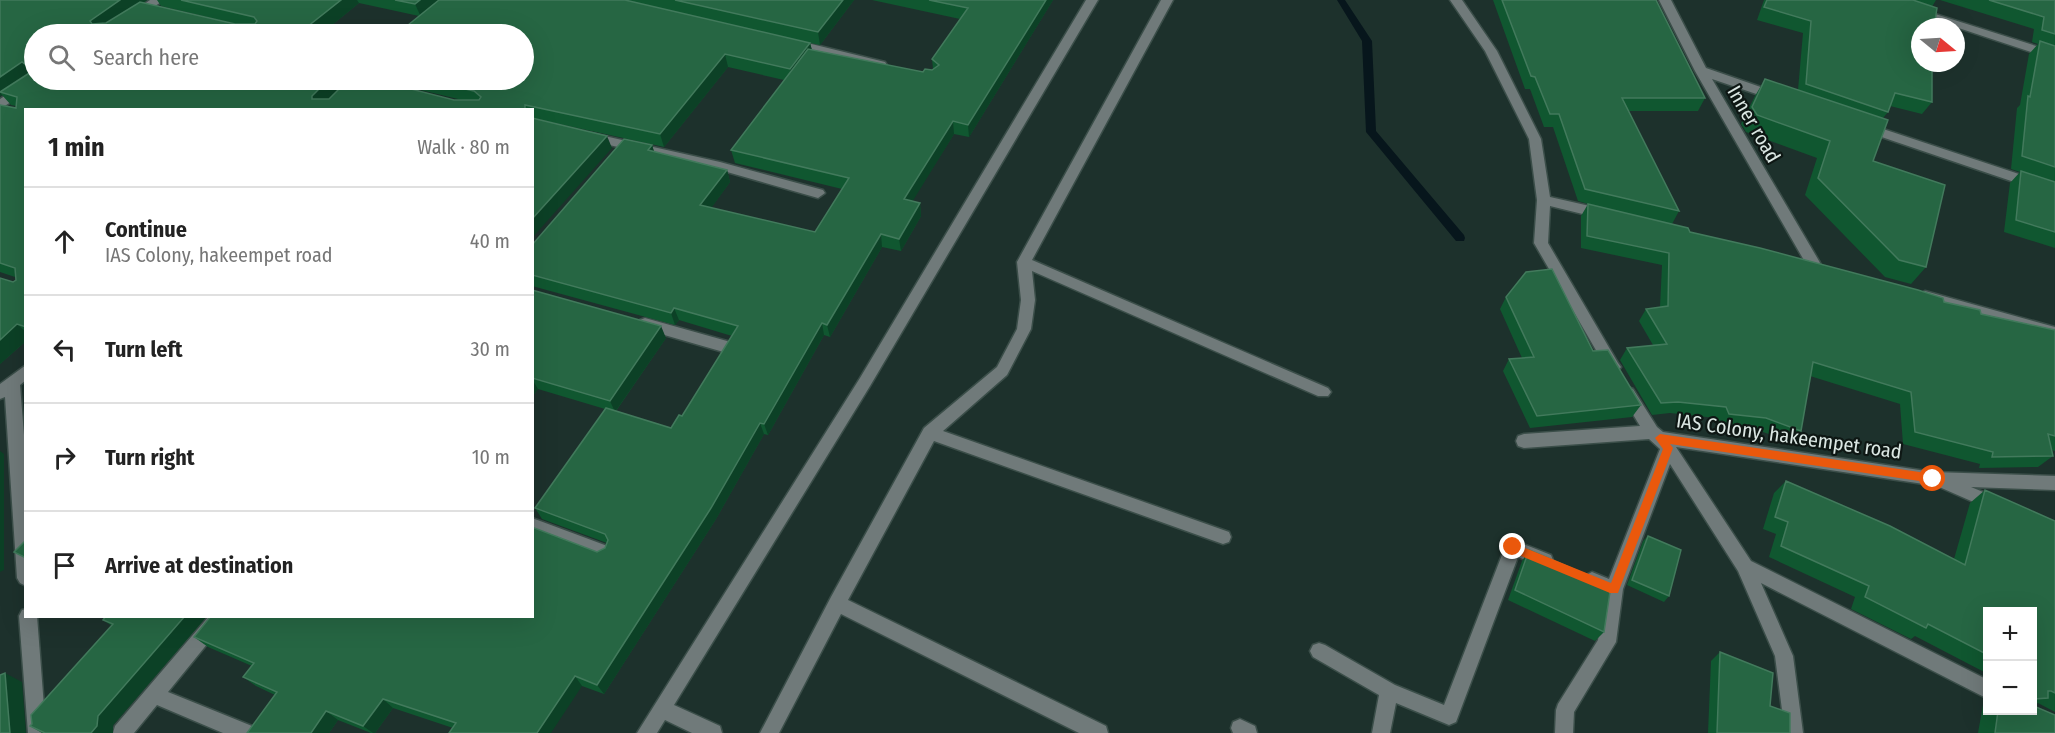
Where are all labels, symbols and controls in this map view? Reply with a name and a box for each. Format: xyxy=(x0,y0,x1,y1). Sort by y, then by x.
north arrow xyxy=(1911,18,1965,72)
search box xyxy=(24,24,534,90)
icon: search xyxy=(45,41,78,74)
text: Search here xyxy=(93,44,199,71)
street label: Inner road xyxy=(1722,81,1786,167)
text: 1 min xyxy=(48,132,105,163)
text: Walk · 80 m xyxy=(417,135,510,159)
text: Continue xyxy=(105,216,187,243)
icon: ahead xyxy=(48,225,81,258)
text: 40 m xyxy=(470,229,510,253)
text: IAS Colony, hakeempet road xyxy=(105,243,332,267)
icon: left xyxy=(48,333,81,366)
text: Turn left xyxy=(105,336,183,363)
text: 30 m xyxy=(470,337,510,361)
street label: IAS Colony, hakeempet road xyxy=(1675,408,1903,464)
icon: right xyxy=(48,441,81,474)
text: Turn right xyxy=(105,444,194,471)
text: 10 m xyxy=(472,445,510,469)
route start xyxy=(1919,465,1945,491)
route end xyxy=(1499,533,1525,559)
icon: arrive xyxy=(48,549,81,582)
text: Arrive at destination xyxy=(105,552,293,579)
map controls xyxy=(1983,607,2037,715)
button: + xyxy=(1983,607,2037,661)
button: − xyxy=(1983,661,2037,715)

